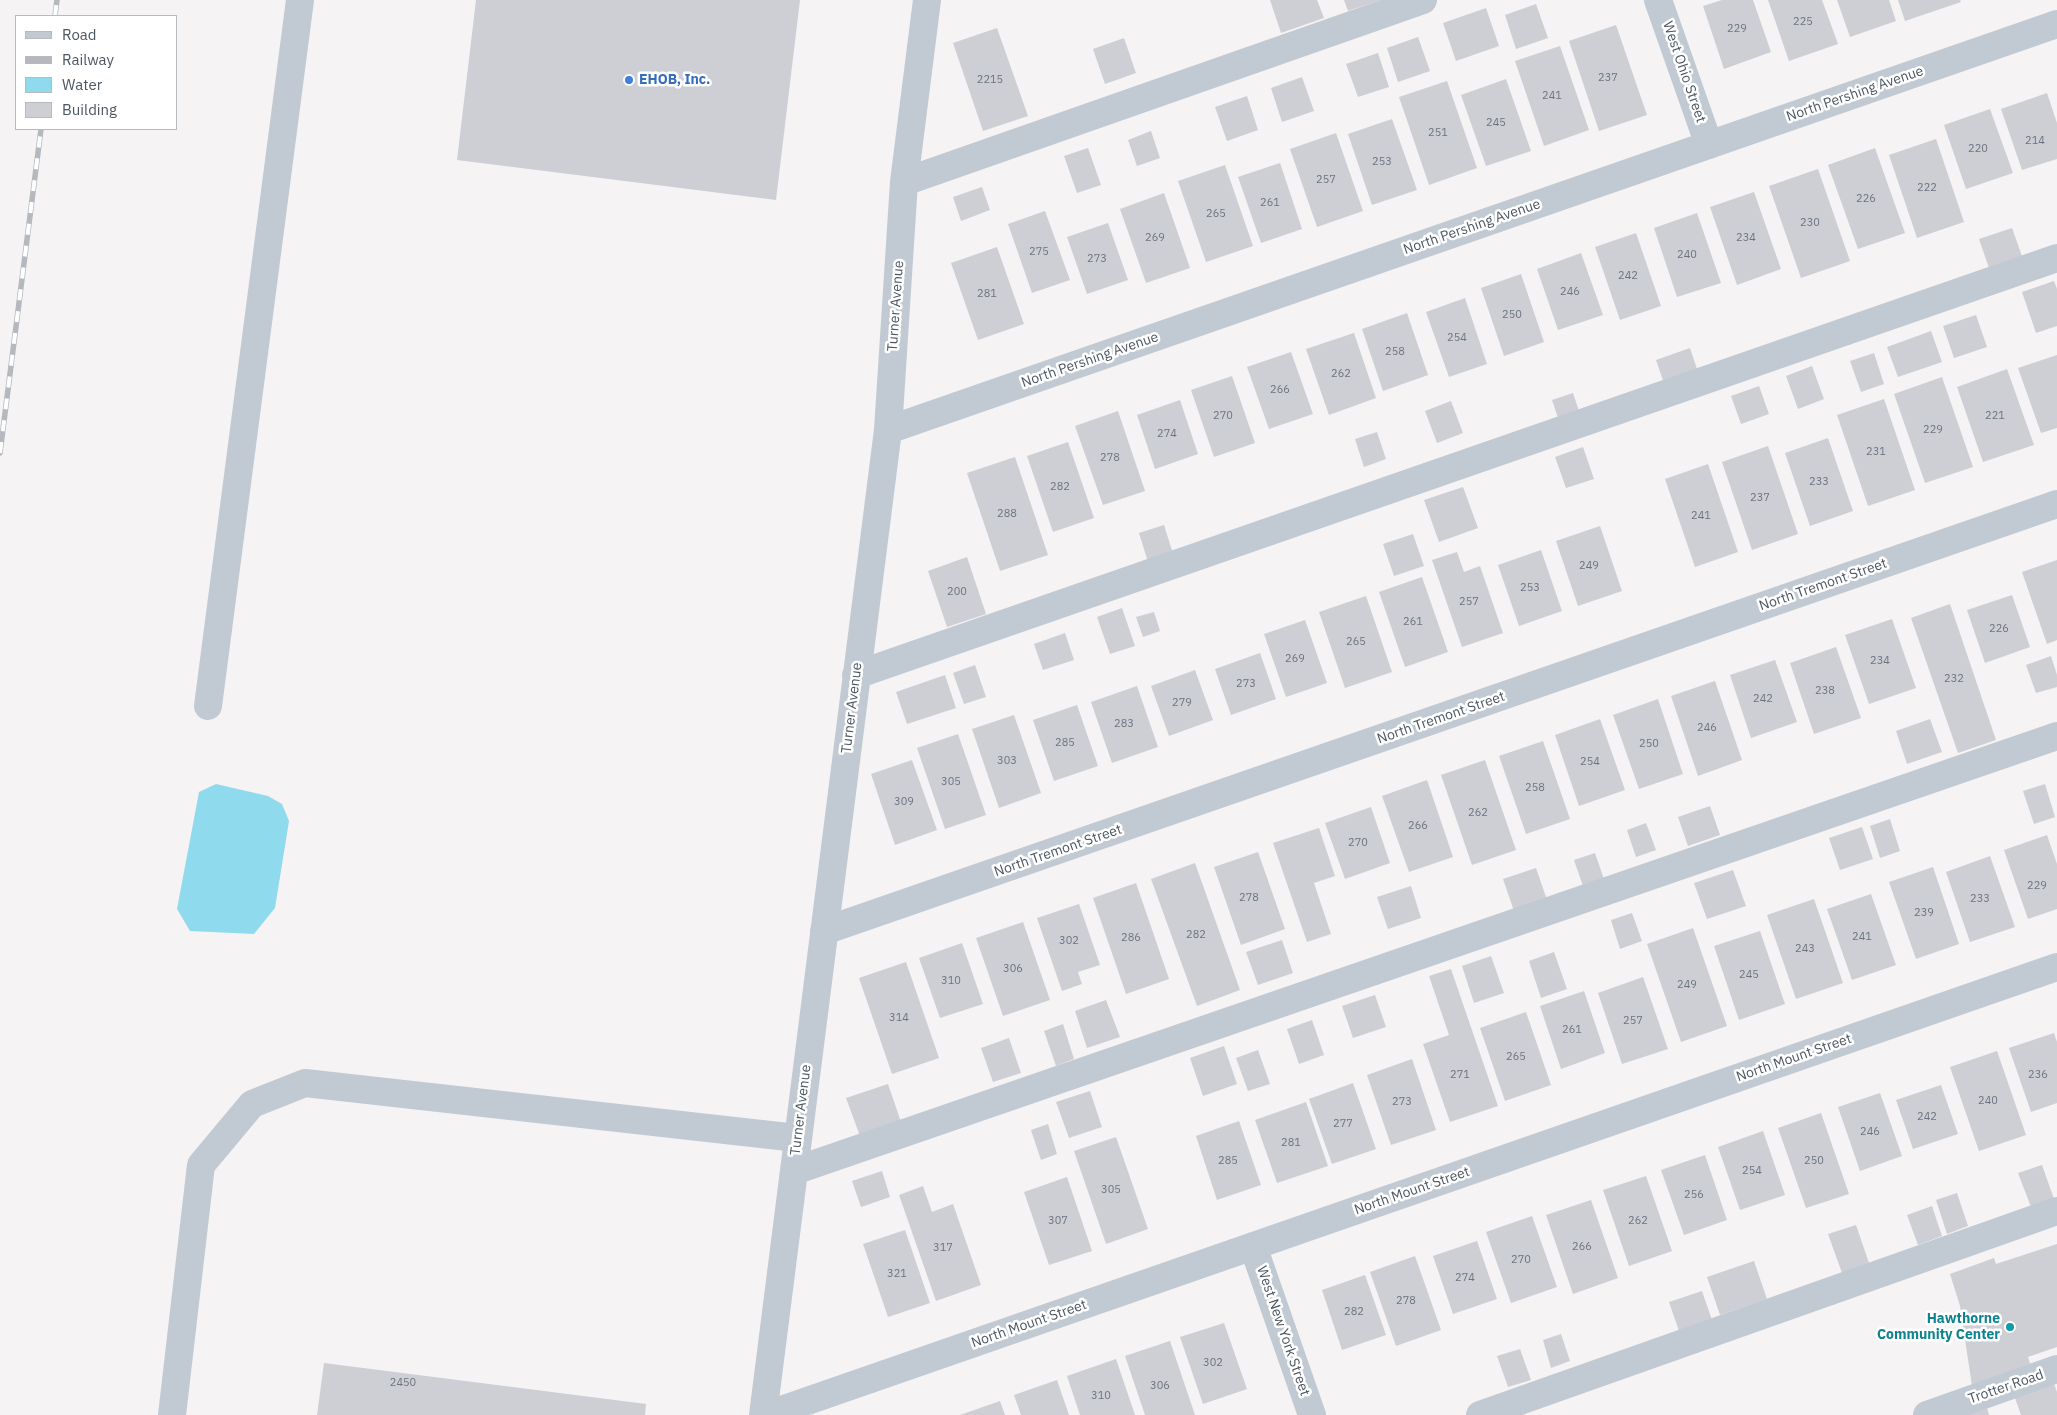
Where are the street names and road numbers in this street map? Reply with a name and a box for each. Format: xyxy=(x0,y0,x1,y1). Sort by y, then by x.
street label: West Ohio Street xyxy=(1659,19,1709,125)
street label: North Pershing Avenue xyxy=(1784,63,1926,125)
street label: North Pershing Avenue xyxy=(1401,196,1543,258)
street label: Turner Avenue xyxy=(884,260,908,352)
street label: North Pershing Avenue xyxy=(1019,329,1161,391)
street label: North Tremont Street xyxy=(1757,555,1889,615)
street label: Turner Avenue xyxy=(838,662,866,754)
street label: North Tremont Street xyxy=(1375,688,1507,748)
street label: North Tremont Street xyxy=(992,821,1124,881)
street label: North Mount Street xyxy=(1734,1030,1854,1086)
street label: Turner Avenue xyxy=(787,1064,815,1156)
street label: North Mount Street xyxy=(1352,1163,1472,1219)
street label: West New York Street xyxy=(1253,1264,1313,1398)
street label: North Mount Street xyxy=(969,1296,1089,1352)
street label: Trotter Road xyxy=(1966,1366,2046,1408)

